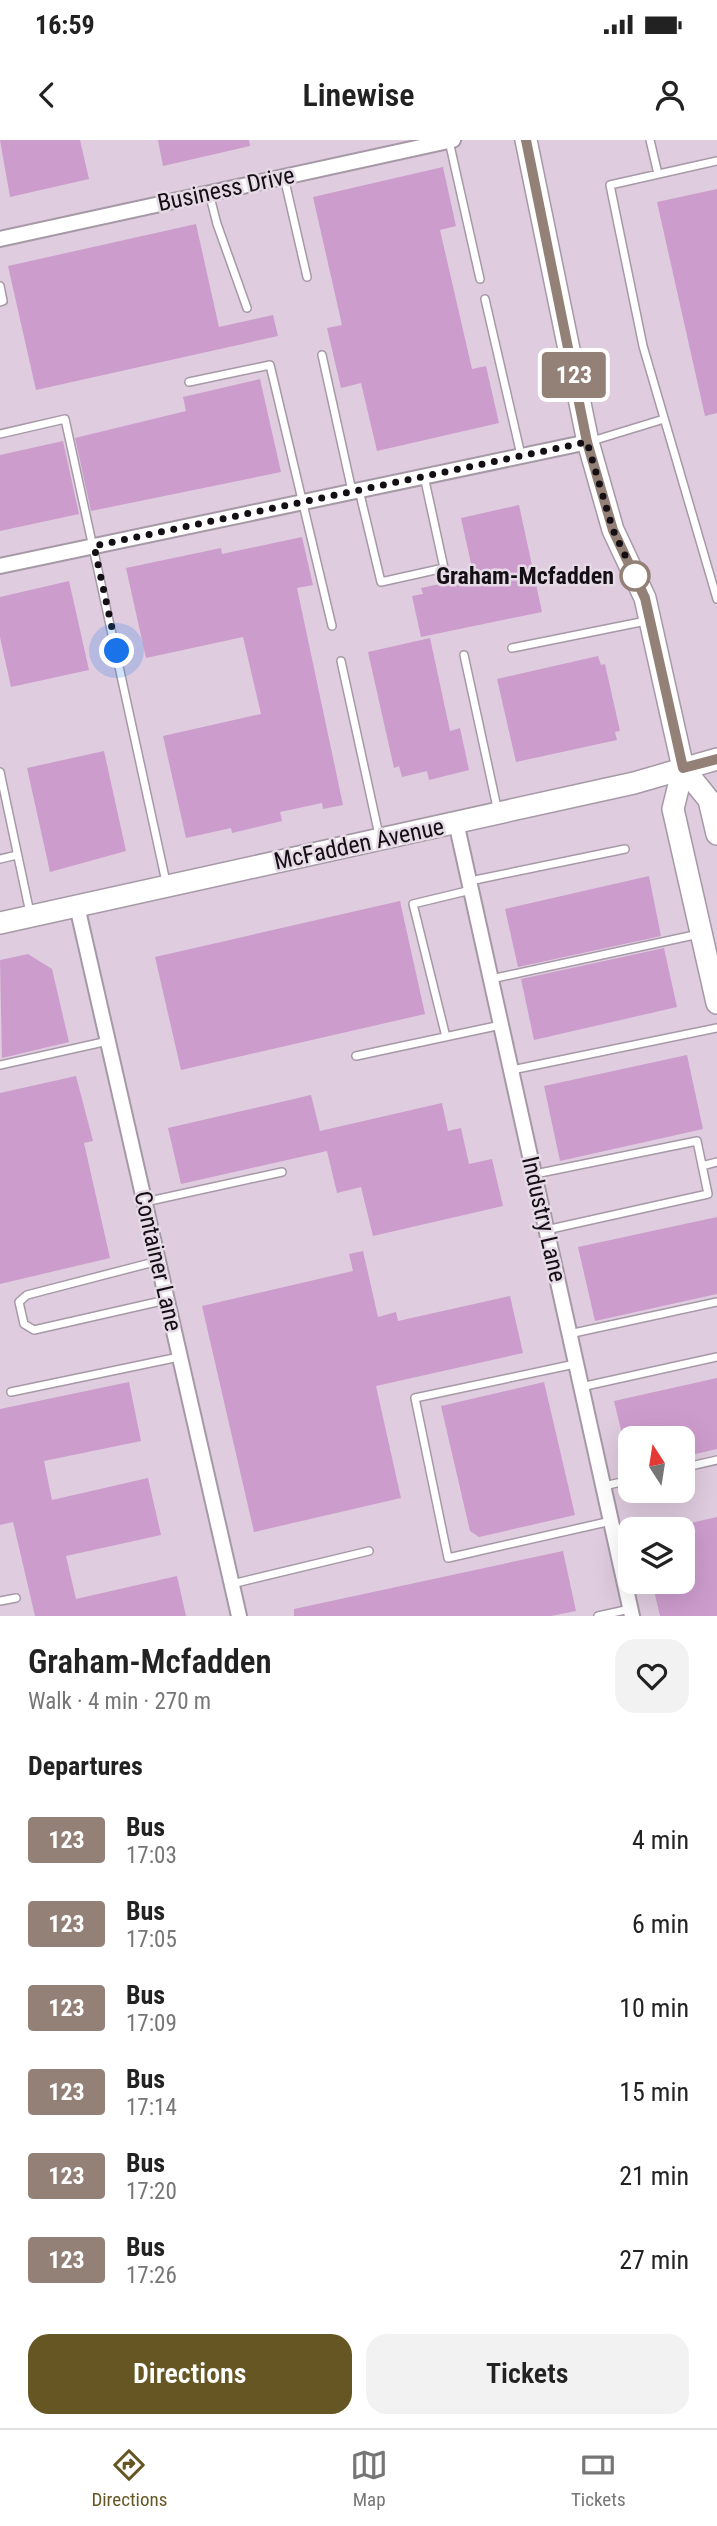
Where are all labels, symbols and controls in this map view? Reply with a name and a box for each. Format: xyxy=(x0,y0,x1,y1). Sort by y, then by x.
text: 16:59 xyxy=(35,10,95,40)
icon: back xyxy=(28,76,66,114)
text: Linewise xyxy=(302,76,415,114)
icon: person xyxy=(651,76,689,114)
street label: Business Drive xyxy=(155,161,297,217)
line badge: 123 xyxy=(534,352,614,398)
text: 123 xyxy=(556,361,592,389)
marker: Graham-Mcfadden xyxy=(620,561,650,591)
place label: Graham-Mcfadden xyxy=(436,562,614,590)
your location xyxy=(99,633,134,668)
street label: McFadden Avenue xyxy=(271,812,447,876)
street label: Industry Lane xyxy=(516,1153,572,1285)
street label: Container Lane xyxy=(128,1188,188,1334)
north arrow xyxy=(618,1426,695,1503)
map controls xyxy=(618,1426,695,1594)
button: layers xyxy=(618,1517,695,1594)
button: heart xyxy=(615,1639,689,1713)
text: Graham-Mcfadden xyxy=(28,1642,272,1681)
text: Walk · 4 min · 270 m xyxy=(28,1688,211,1715)
text: Departures xyxy=(28,1751,143,1781)
text: Bus xyxy=(126,1812,165,1842)
text: 4 min xyxy=(632,1825,689,1855)
text: 123 xyxy=(48,1826,85,1854)
text: 17:03 xyxy=(126,1842,177,1869)
text: Bus xyxy=(126,1896,165,1926)
text: 6 min xyxy=(632,1909,689,1939)
text: 123 xyxy=(48,1910,85,1938)
text: 17:05 xyxy=(126,1926,177,1953)
text: Bus xyxy=(126,1980,165,2010)
text: 10 min xyxy=(619,1993,689,2023)
text: 123 xyxy=(48,1994,85,2022)
text: 17:09 xyxy=(126,2010,177,2037)
text: Bus xyxy=(126,2064,165,2094)
text: 15 min xyxy=(619,2077,689,2107)
text: 123 xyxy=(48,2078,85,2106)
text: 17:14 xyxy=(126,2094,177,2121)
text: Bus xyxy=(126,2148,165,2178)
text: 21 min xyxy=(619,2161,689,2191)
text: 123 xyxy=(48,2162,85,2190)
text: 17:20 xyxy=(126,2178,177,2205)
text: Bus xyxy=(126,2232,165,2262)
text: 27 min xyxy=(619,2245,689,2275)
text: 123 xyxy=(48,2246,85,2274)
text: 17:26 xyxy=(126,2262,177,2289)
button: Directions xyxy=(28,2334,352,2414)
button: Tickets xyxy=(366,2334,689,2414)
tab: Directions xyxy=(91,2446,167,2511)
tab: Map xyxy=(350,2446,388,2511)
tab: Tickets xyxy=(571,2446,626,2511)

